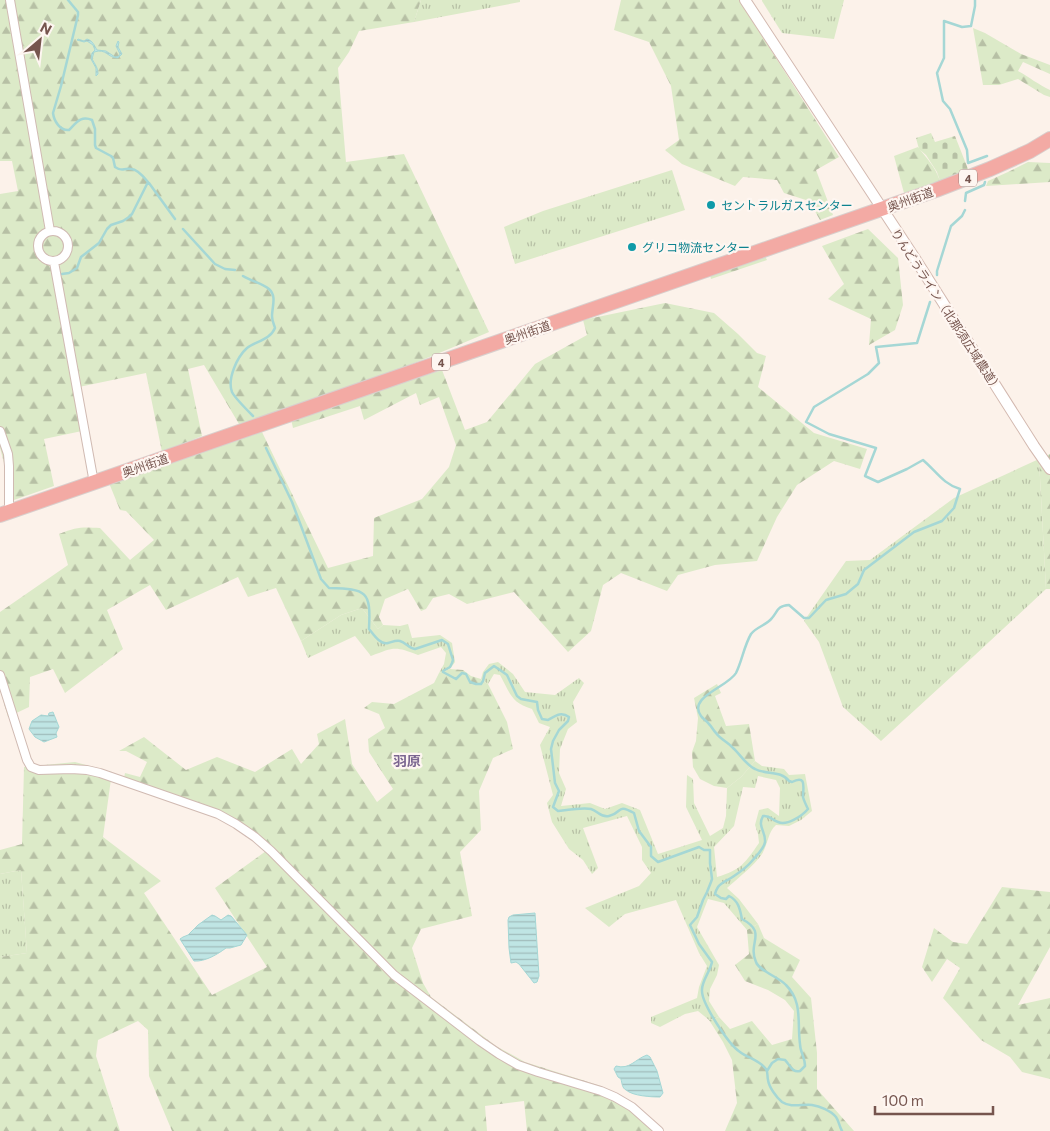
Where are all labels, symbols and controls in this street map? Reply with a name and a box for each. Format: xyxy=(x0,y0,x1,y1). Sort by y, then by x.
north arrow xyxy=(15,15,65,65)
text: N xyxy=(38,18,55,38)
road number: 4 xyxy=(959,170,977,187)
street label: 奥州街道 xyxy=(885,184,935,214)
place label: セントラルガスセンター xyxy=(721,198,853,212)
marker: セントラルガスセンター xyxy=(705,199,717,211)
street label: りんどうライン（北那須広域農道） xyxy=(889,226,1005,394)
place label: グリコ物流センター xyxy=(642,240,750,254)
marker: グリコ物流センター xyxy=(626,241,638,253)
street label: 奥州街道 xyxy=(502,318,552,346)
road number: 4 xyxy=(432,354,450,371)
street label: 奥州街道 xyxy=(120,451,170,479)
district label: 羽原 xyxy=(393,752,421,769)
scale bar xyxy=(875,1084,992,1116)
text: 100 m xyxy=(882,1091,924,1109)

